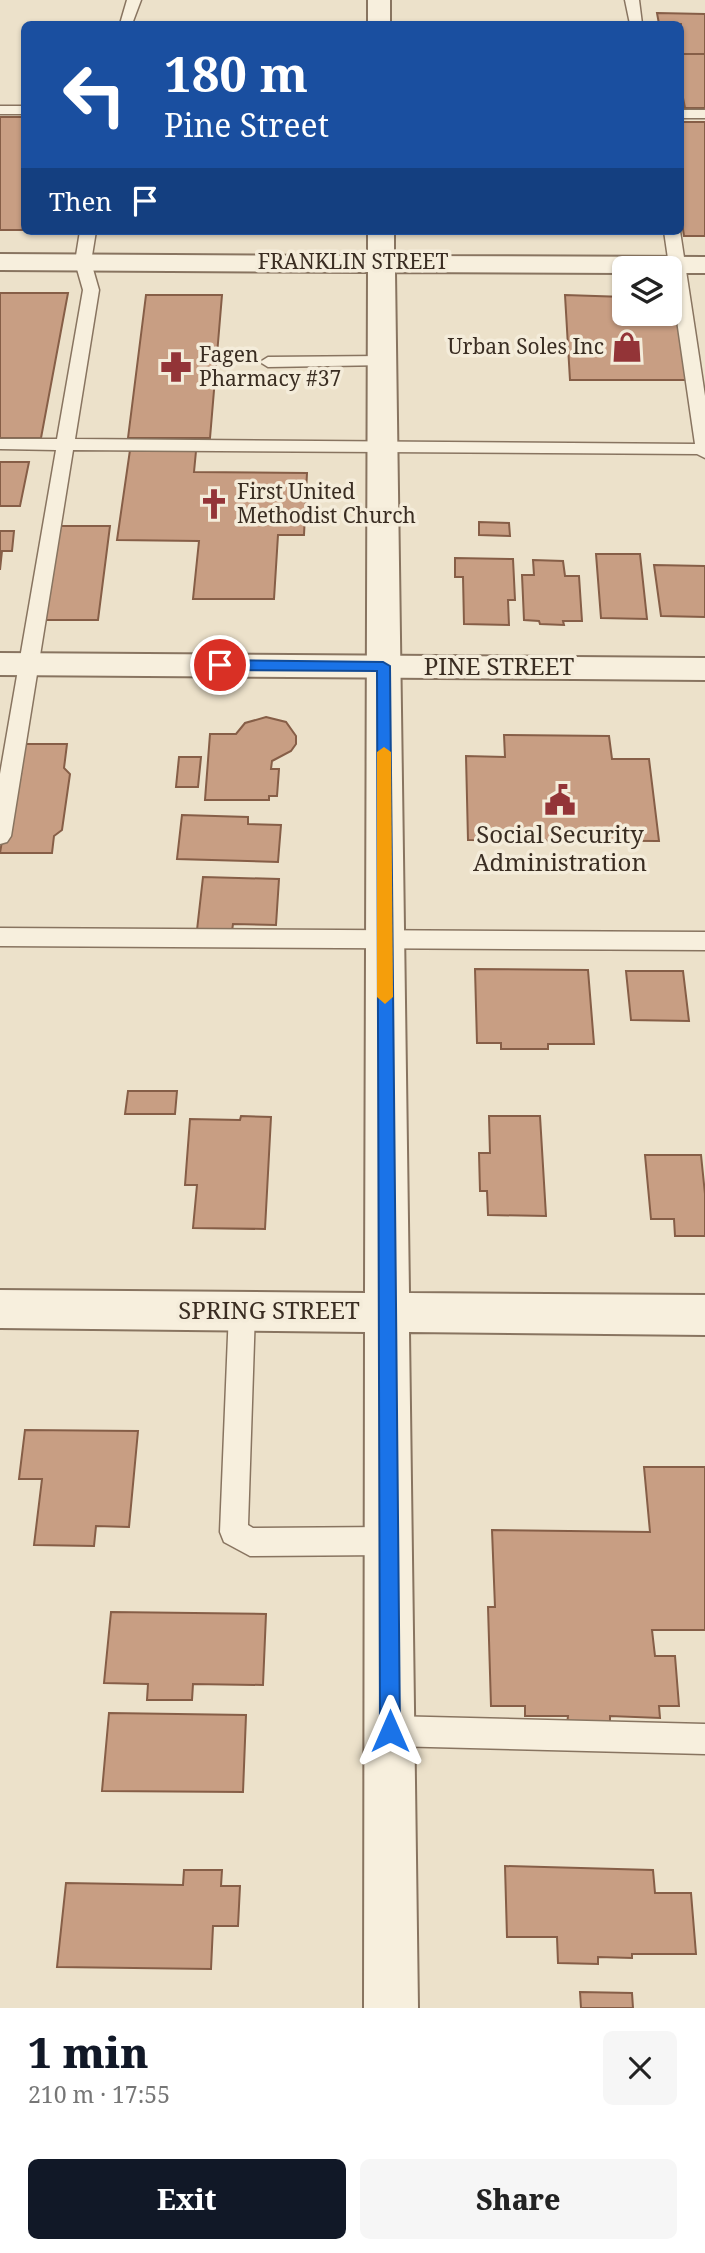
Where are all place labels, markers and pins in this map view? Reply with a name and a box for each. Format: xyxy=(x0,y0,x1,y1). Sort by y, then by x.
shop icon: Urban Soles Inc xyxy=(610,330,644,364)
place label: Urban Soles Inc xyxy=(448,332,604,360)
place label: Fagen Pharmacy #37 xyxy=(199,340,341,392)
pharmacy icon: Fagen Pharmacy #37 xyxy=(159,350,193,384)
place label: First United Methodist Church xyxy=(237,477,416,529)
church icon: First United Methodist Church xyxy=(197,487,231,521)
pin xyxy=(190,635,250,695)
public building icon: Social Security Administration xyxy=(543,783,577,817)
place label: Social Security Administration xyxy=(473,817,647,878)

